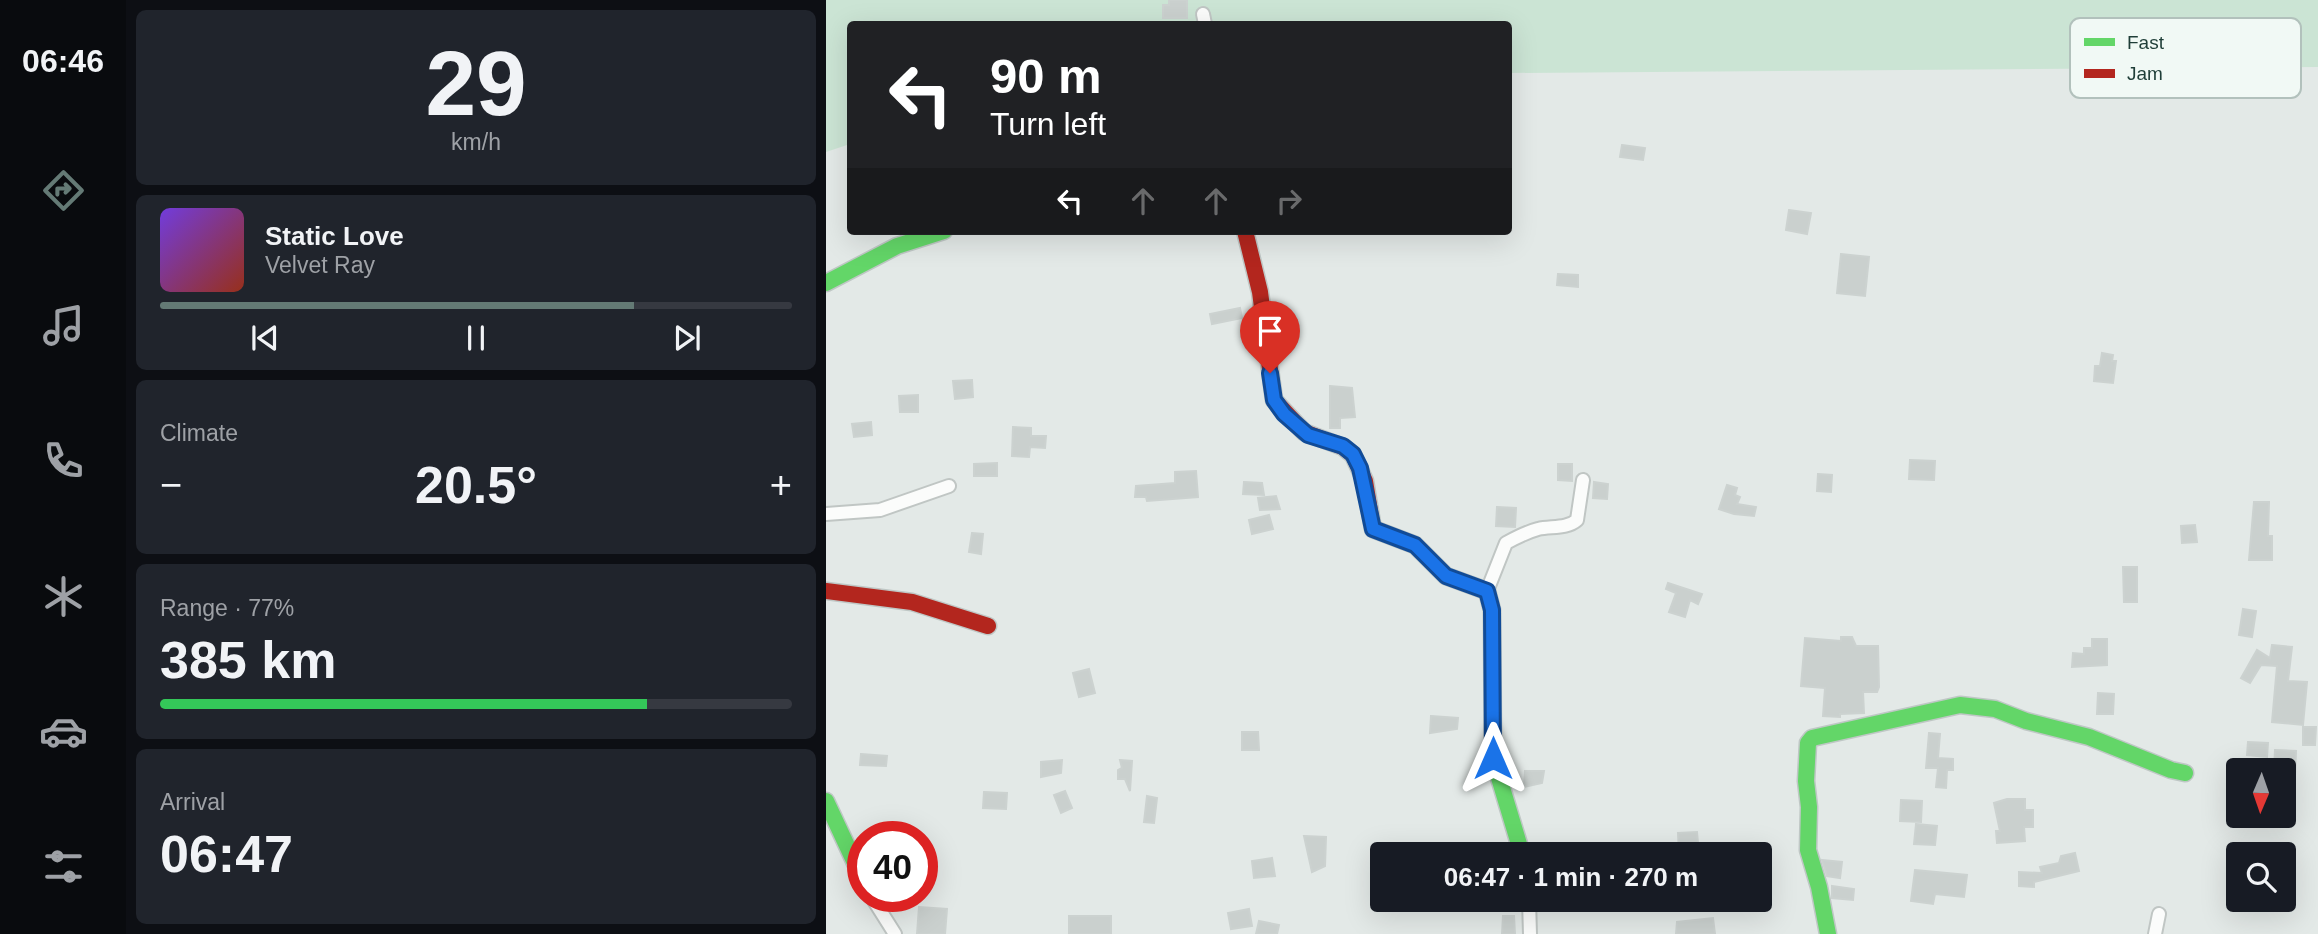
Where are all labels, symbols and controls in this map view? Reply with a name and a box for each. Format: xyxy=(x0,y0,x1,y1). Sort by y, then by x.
legend xyxy=(2070,18,2301,98)
text: Fast xyxy=(2127,32,2165,53)
text: 29 xyxy=(425,33,527,134)
text: 06:46 xyxy=(22,43,104,79)
icon: left xyxy=(875,49,966,140)
text: 90 m xyxy=(990,49,1102,103)
text: Jam xyxy=(2127,63,2163,84)
text: Turn left xyxy=(990,106,1106,142)
text: km/h xyxy=(451,129,501,155)
icon: directions xyxy=(39,166,88,215)
icon: left xyxy=(1051,182,1089,220)
icon: ahead xyxy=(1124,182,1162,220)
icon: ahead xyxy=(1197,182,1235,220)
icon: right xyxy=(1270,182,1308,220)
text: Static Love xyxy=(265,221,404,251)
text: Velvet Ray xyxy=(265,252,375,278)
icon: music xyxy=(39,301,88,350)
pin xyxy=(1240,301,1300,373)
icon: arrive xyxy=(1251,312,1289,350)
icon: previous xyxy=(246,319,284,357)
icon: pause xyxy=(457,319,495,357)
icon: next xyxy=(668,319,706,357)
text: Climate xyxy=(160,420,238,446)
icon: phone xyxy=(39,436,88,485)
text: 20.5° xyxy=(415,456,537,514)
text: − xyxy=(160,464,182,506)
text: + xyxy=(770,464,792,506)
icon: climate xyxy=(39,572,88,621)
text: Range · 77% xyxy=(160,595,294,621)
text: 385 km xyxy=(160,631,336,689)
icon: car xyxy=(39,707,88,756)
position arrow xyxy=(1456,721,1530,795)
north arrow xyxy=(2226,758,2296,828)
map controls xyxy=(2226,758,2296,912)
text: Arrival xyxy=(160,789,225,815)
speed limit sign: 40 xyxy=(847,821,938,912)
text: 06:47 xyxy=(160,825,293,883)
icon: filters xyxy=(39,842,88,891)
button: search xyxy=(2226,842,2296,912)
text: 06:47 · 1 min · 270 m xyxy=(1444,862,1698,892)

